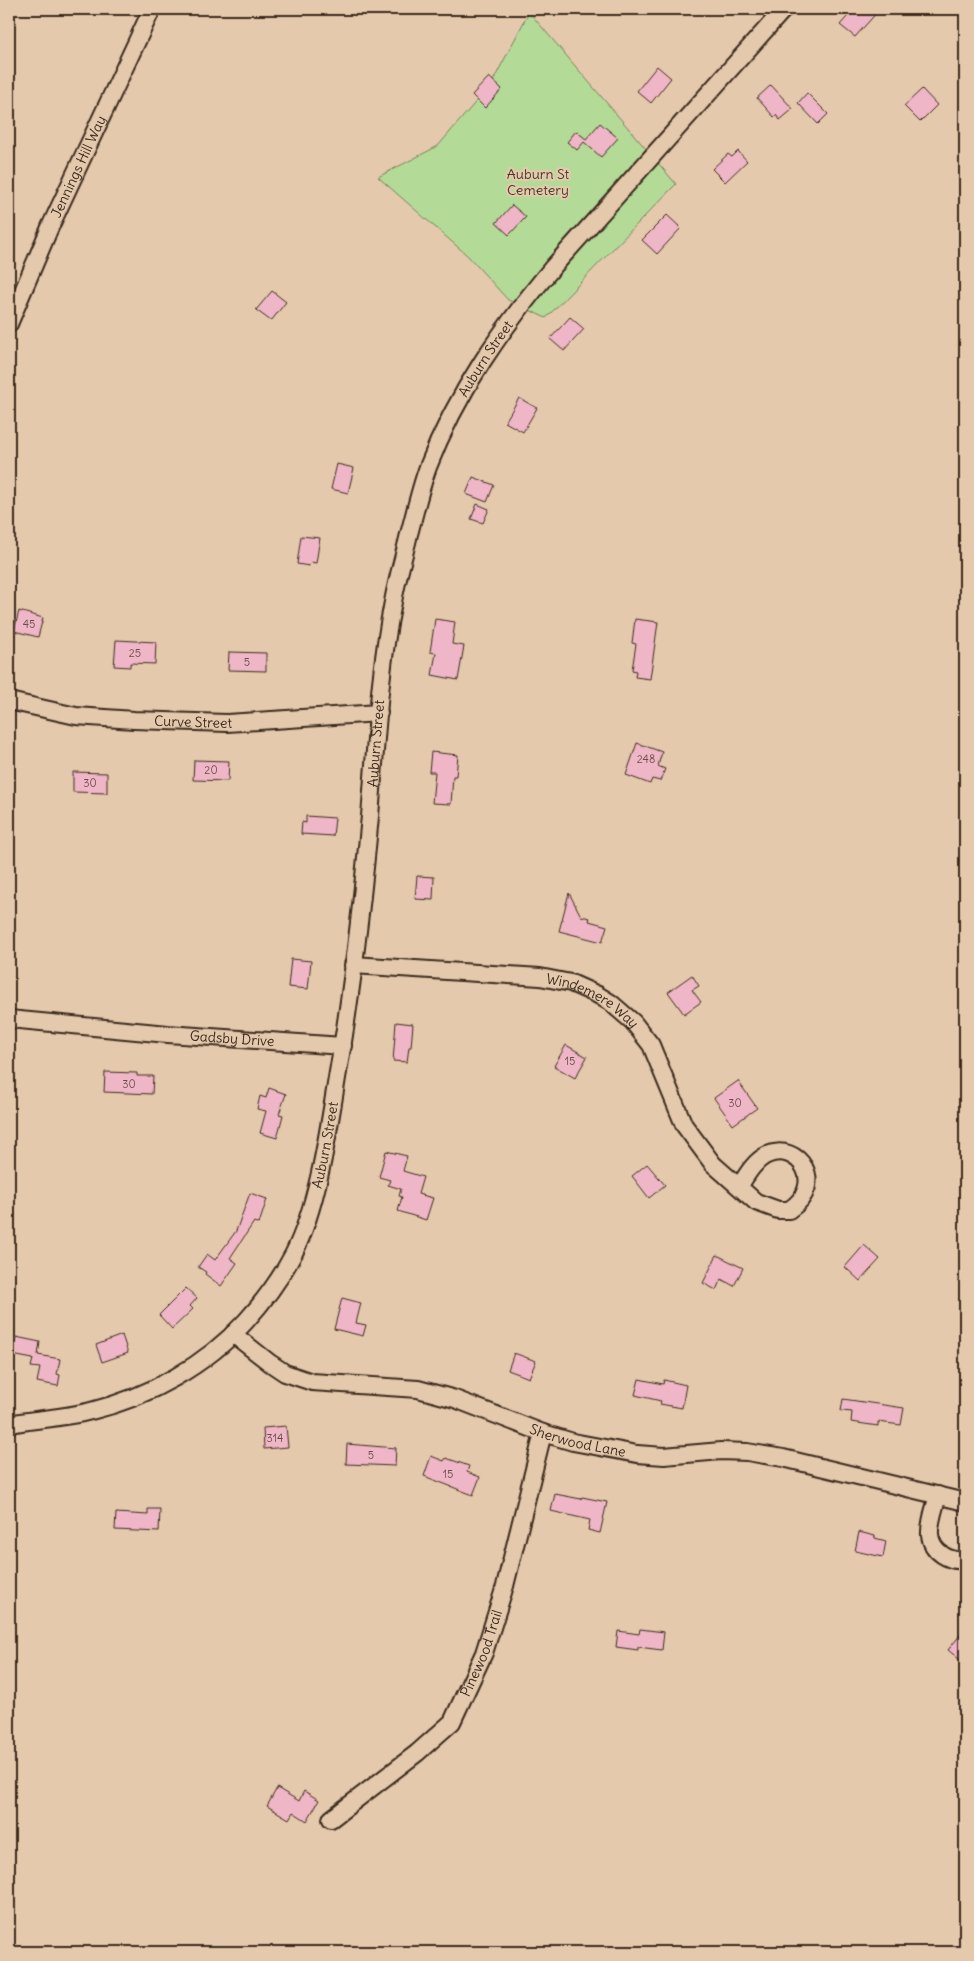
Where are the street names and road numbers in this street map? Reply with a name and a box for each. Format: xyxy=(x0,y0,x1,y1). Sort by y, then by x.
street label: Jennings Hill Way xyxy=(47,113,110,221)
street label: Auburn Street xyxy=(454,317,517,400)
street label: Auburn Street xyxy=(363,699,388,788)
street label: Curve Street xyxy=(154,712,233,732)
street label: Windemere Way xyxy=(545,969,643,1032)
street label: Gadsby Drive xyxy=(189,1027,275,1050)
street label: Auburn Street xyxy=(308,1100,342,1190)
street label: Sherwood Lane xyxy=(527,1420,627,1461)
street label: Pinewood Trail xyxy=(456,1608,506,1700)

